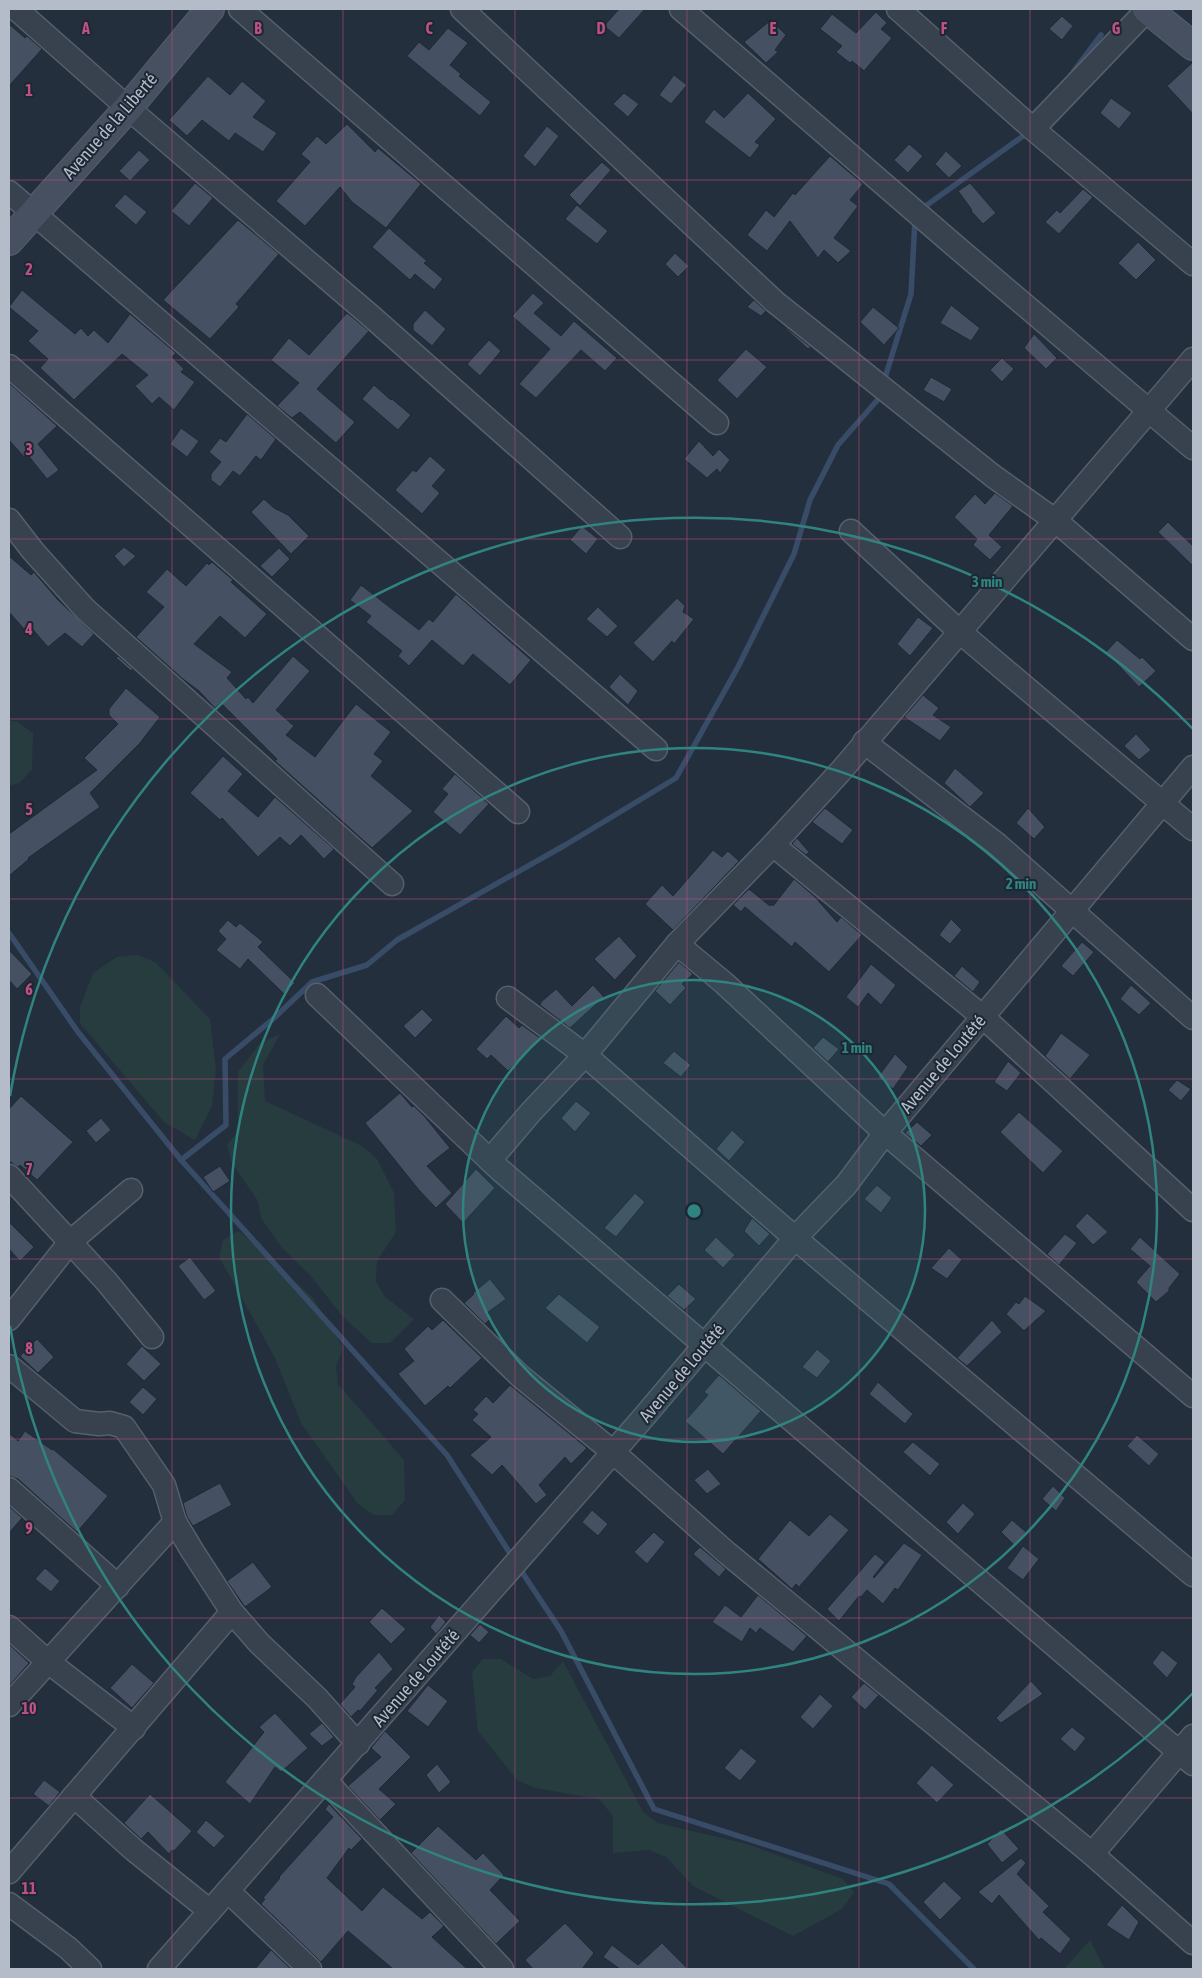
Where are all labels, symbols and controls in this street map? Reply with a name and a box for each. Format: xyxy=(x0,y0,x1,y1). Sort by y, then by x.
text: A xyxy=(81,19,90,37)
text: B xyxy=(254,19,262,37)
text: C xyxy=(425,19,433,37)
text: D xyxy=(597,19,606,37)
text: E xyxy=(770,19,777,37)
text: F xyxy=(941,19,948,37)
text: G xyxy=(1112,19,1121,37)
street label: Avenue de la Liberté xyxy=(58,69,161,183)
text: 1 xyxy=(25,81,33,99)
text: 2 xyxy=(25,260,33,278)
text: 3 xyxy=(25,440,33,458)
text: 3 min xyxy=(972,573,1002,590)
text: 4 xyxy=(24,620,33,638)
text: 5 xyxy=(25,800,33,818)
text: 2 min xyxy=(1006,875,1036,892)
text: 6 xyxy=(25,980,33,998)
street label: Avenue de Loutété xyxy=(895,1010,990,1117)
text: 1 min xyxy=(842,1039,872,1056)
text: 7 xyxy=(25,1160,33,1178)
centre of rings xyxy=(685,1202,703,1220)
street label: Avenue de Loutété xyxy=(634,1319,729,1426)
text: 8 xyxy=(25,1339,33,1357)
text: 9 xyxy=(25,1519,33,1537)
street label: Avenue de Loutété xyxy=(368,1625,464,1731)
text: 10 xyxy=(21,1699,37,1717)
text: 11 xyxy=(21,1879,37,1897)

